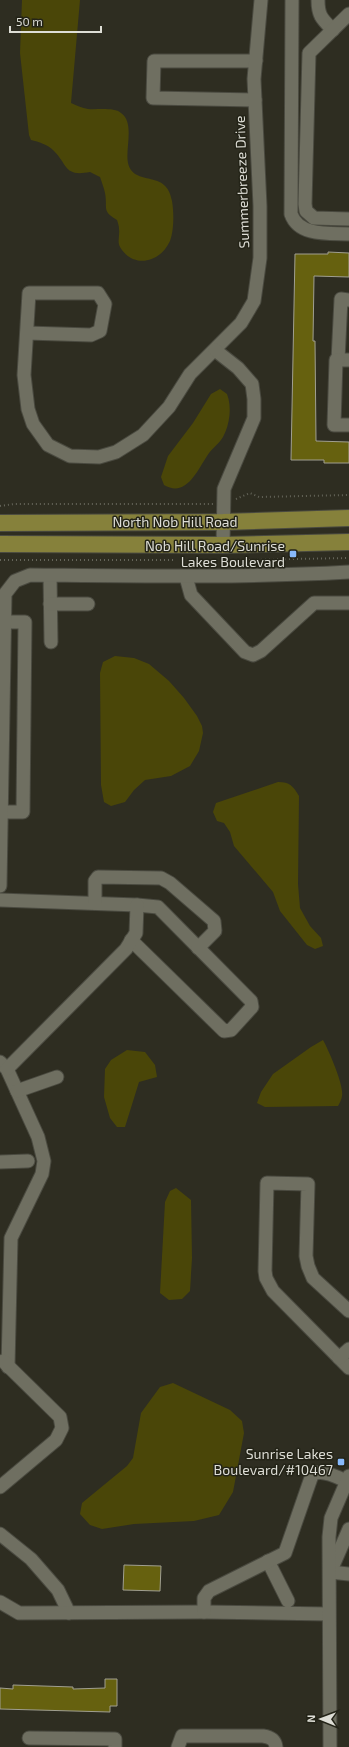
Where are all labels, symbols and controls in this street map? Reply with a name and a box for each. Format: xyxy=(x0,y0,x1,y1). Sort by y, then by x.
scale bar xyxy=(10,8,101,34)
text: 50 m xyxy=(16,14,43,28)
street label: Summerbreeze Drive xyxy=(231,115,252,249)
street label: North Nob Hill Road xyxy=(112,513,238,530)
place label: Nob Hill Road/Sunrise Lakes Boulevard xyxy=(145,537,285,570)
marker: Nob Hill Road/Sunrise Lakes Boulevard xyxy=(288,549,298,559)
place label: Sunrise Lakes Boulevard/#10467 xyxy=(214,1445,333,1478)
marker: Sunrise Lakes Boulevard/#10467 xyxy=(336,1457,346,1467)
north arrow xyxy=(301,1699,341,1739)
text: N xyxy=(304,1715,317,1723)

